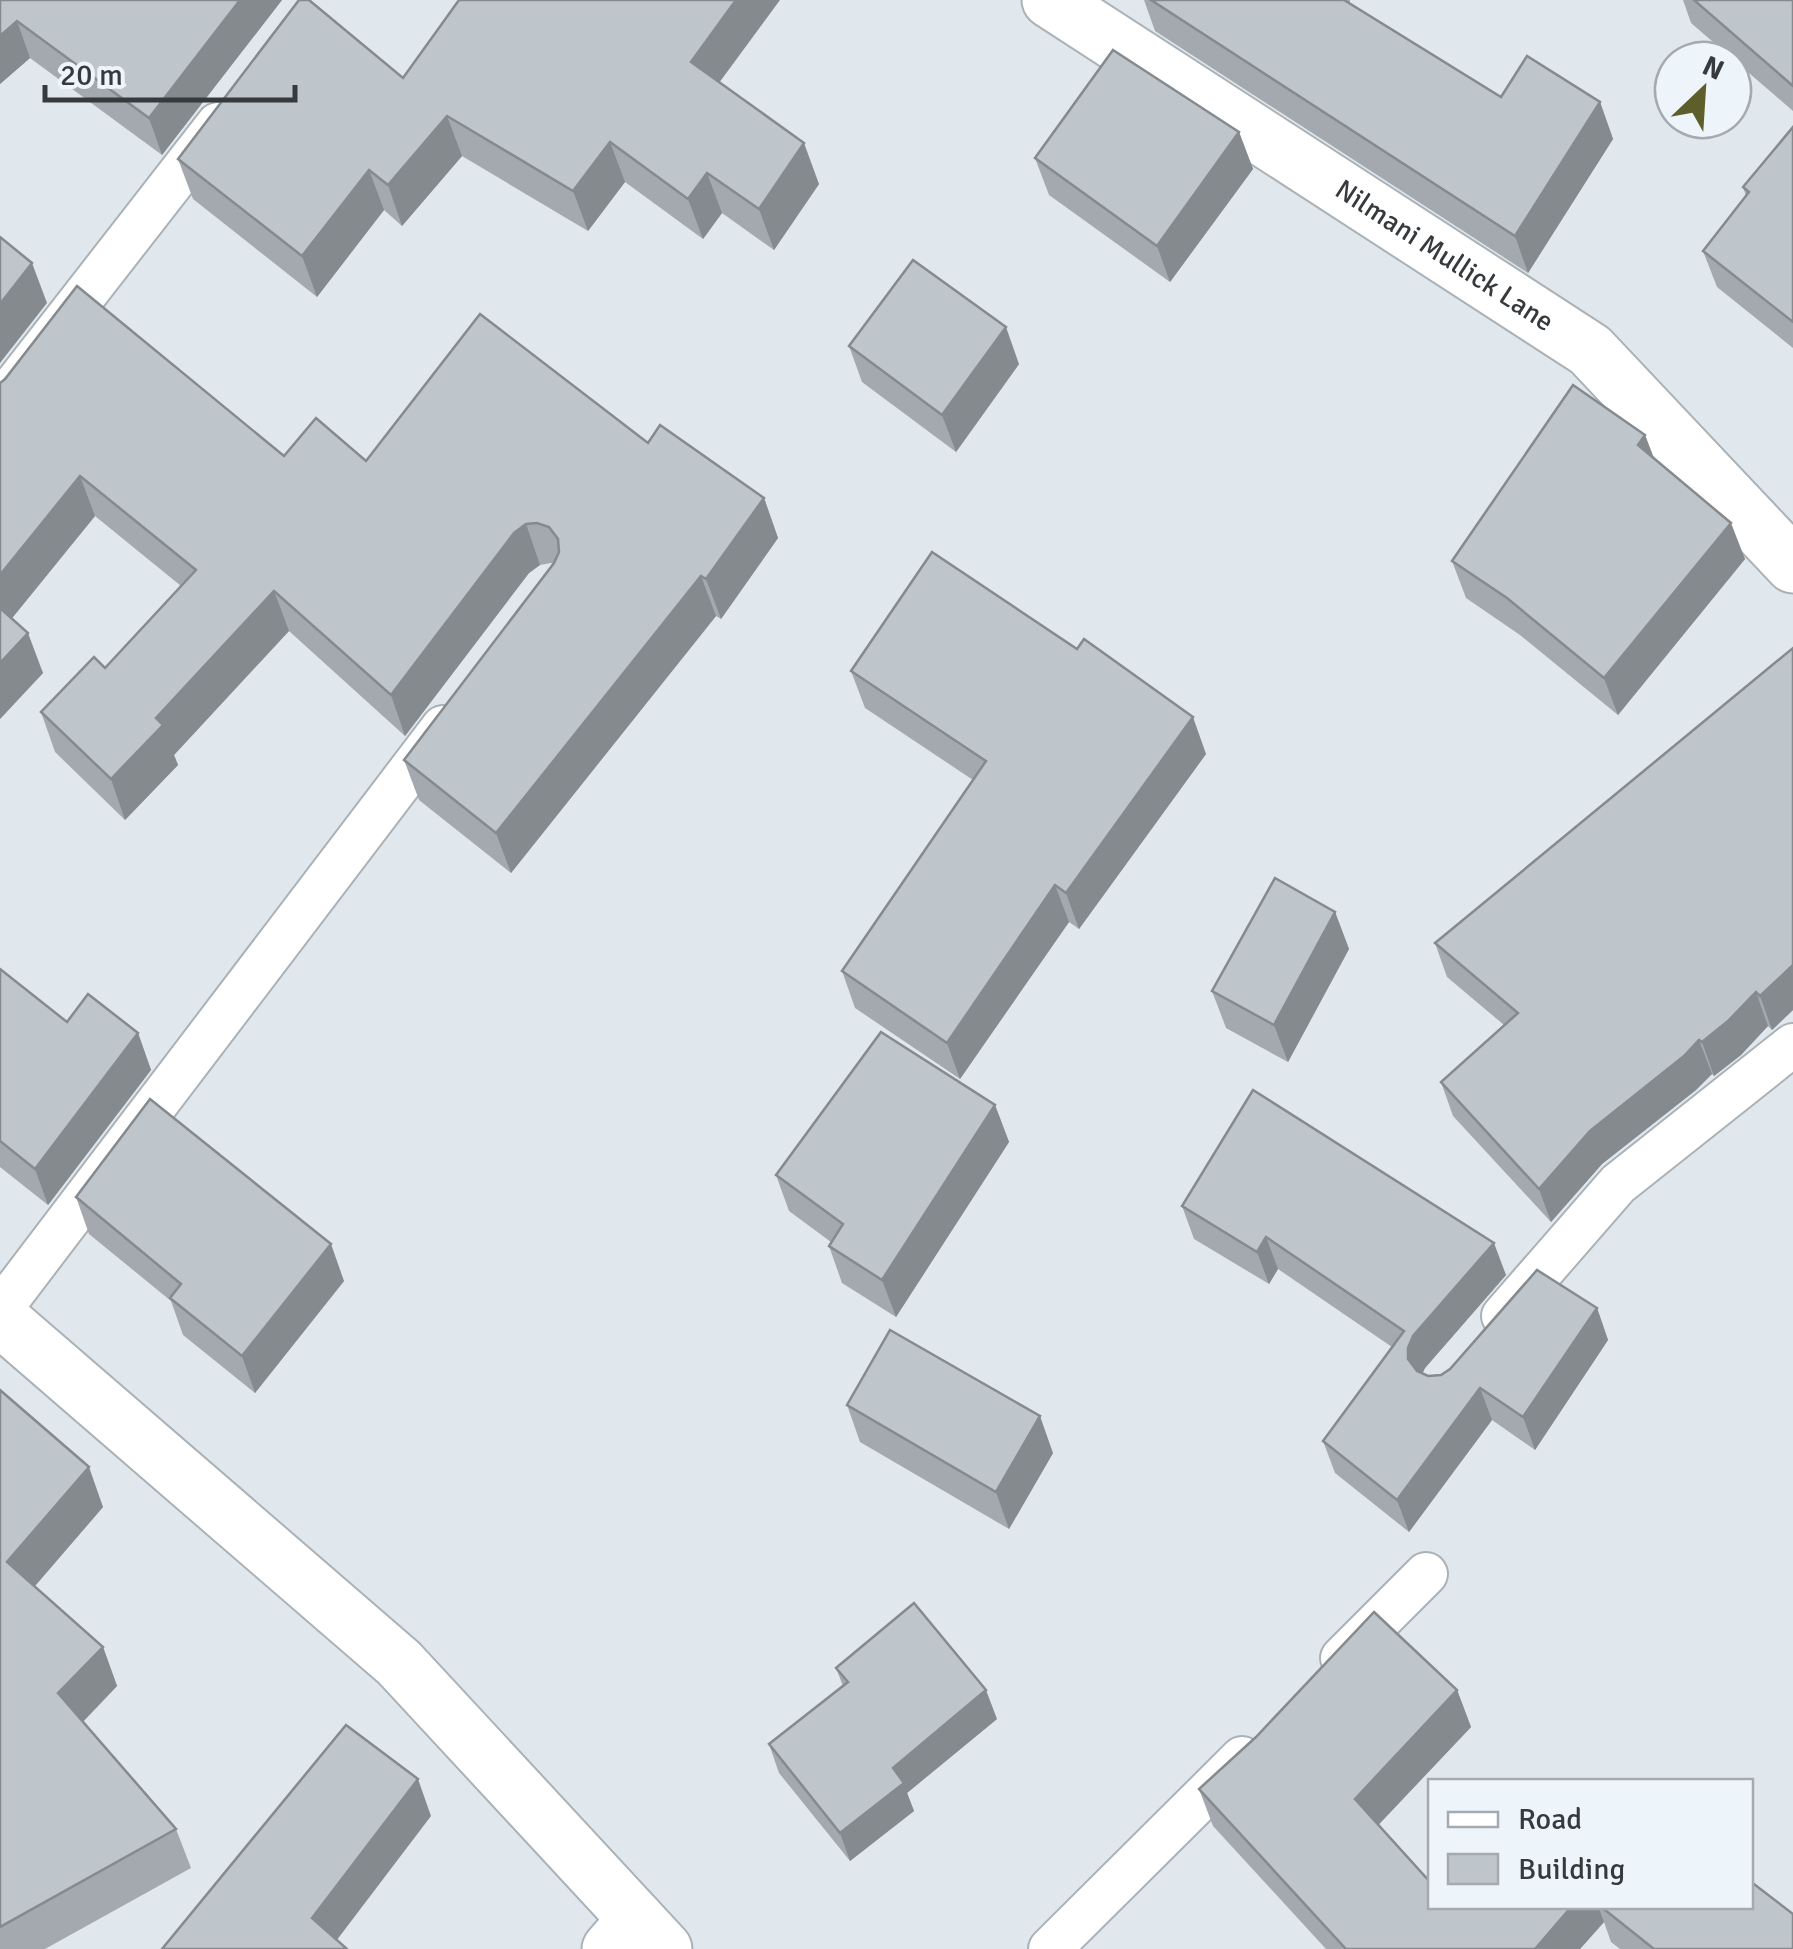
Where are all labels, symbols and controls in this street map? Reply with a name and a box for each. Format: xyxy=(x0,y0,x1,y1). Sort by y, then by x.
scale bar xyxy=(45,40,295,102)
north arrow xyxy=(1653,40,1753,140)
text: N xyxy=(1697,49,1729,88)
text: 20 m xyxy=(60,57,123,94)
street label: Nilmani Mullick Lane xyxy=(1329,172,1560,339)
legend xyxy=(1428,1779,1753,1909)
text: Road xyxy=(1518,1801,1582,1838)
text: Building xyxy=(1518,1851,1625,1888)

